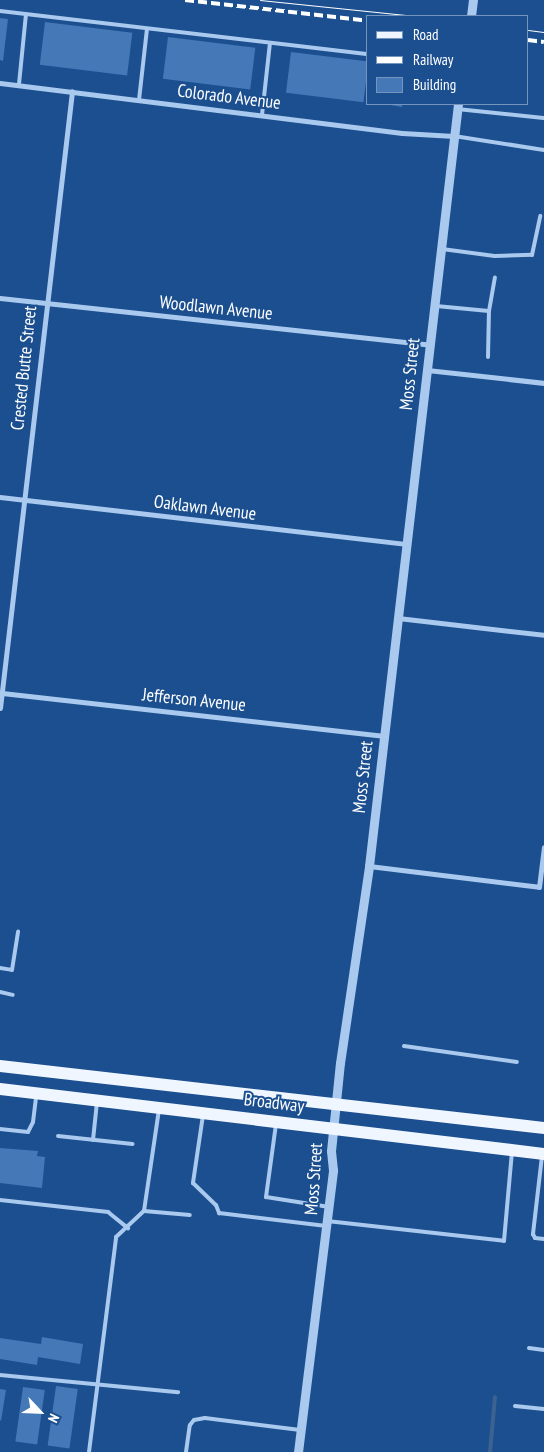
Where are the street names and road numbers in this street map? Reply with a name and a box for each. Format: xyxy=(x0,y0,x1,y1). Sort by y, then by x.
street label: Colorado Avenue xyxy=(176,80,282,114)
street label: Woodlawn Avenue xyxy=(158,291,274,325)
street label: Crested Butte Street xyxy=(7,305,41,431)
street label: Moss Street xyxy=(395,337,425,411)
street label: Oaklawn Avenue xyxy=(152,491,258,525)
street label: Jefferson Avenue xyxy=(141,684,247,716)
street label: Moss Street xyxy=(348,740,378,814)
street label: Broadway xyxy=(243,1089,305,1117)
street label: Moss Street xyxy=(301,1142,327,1216)

